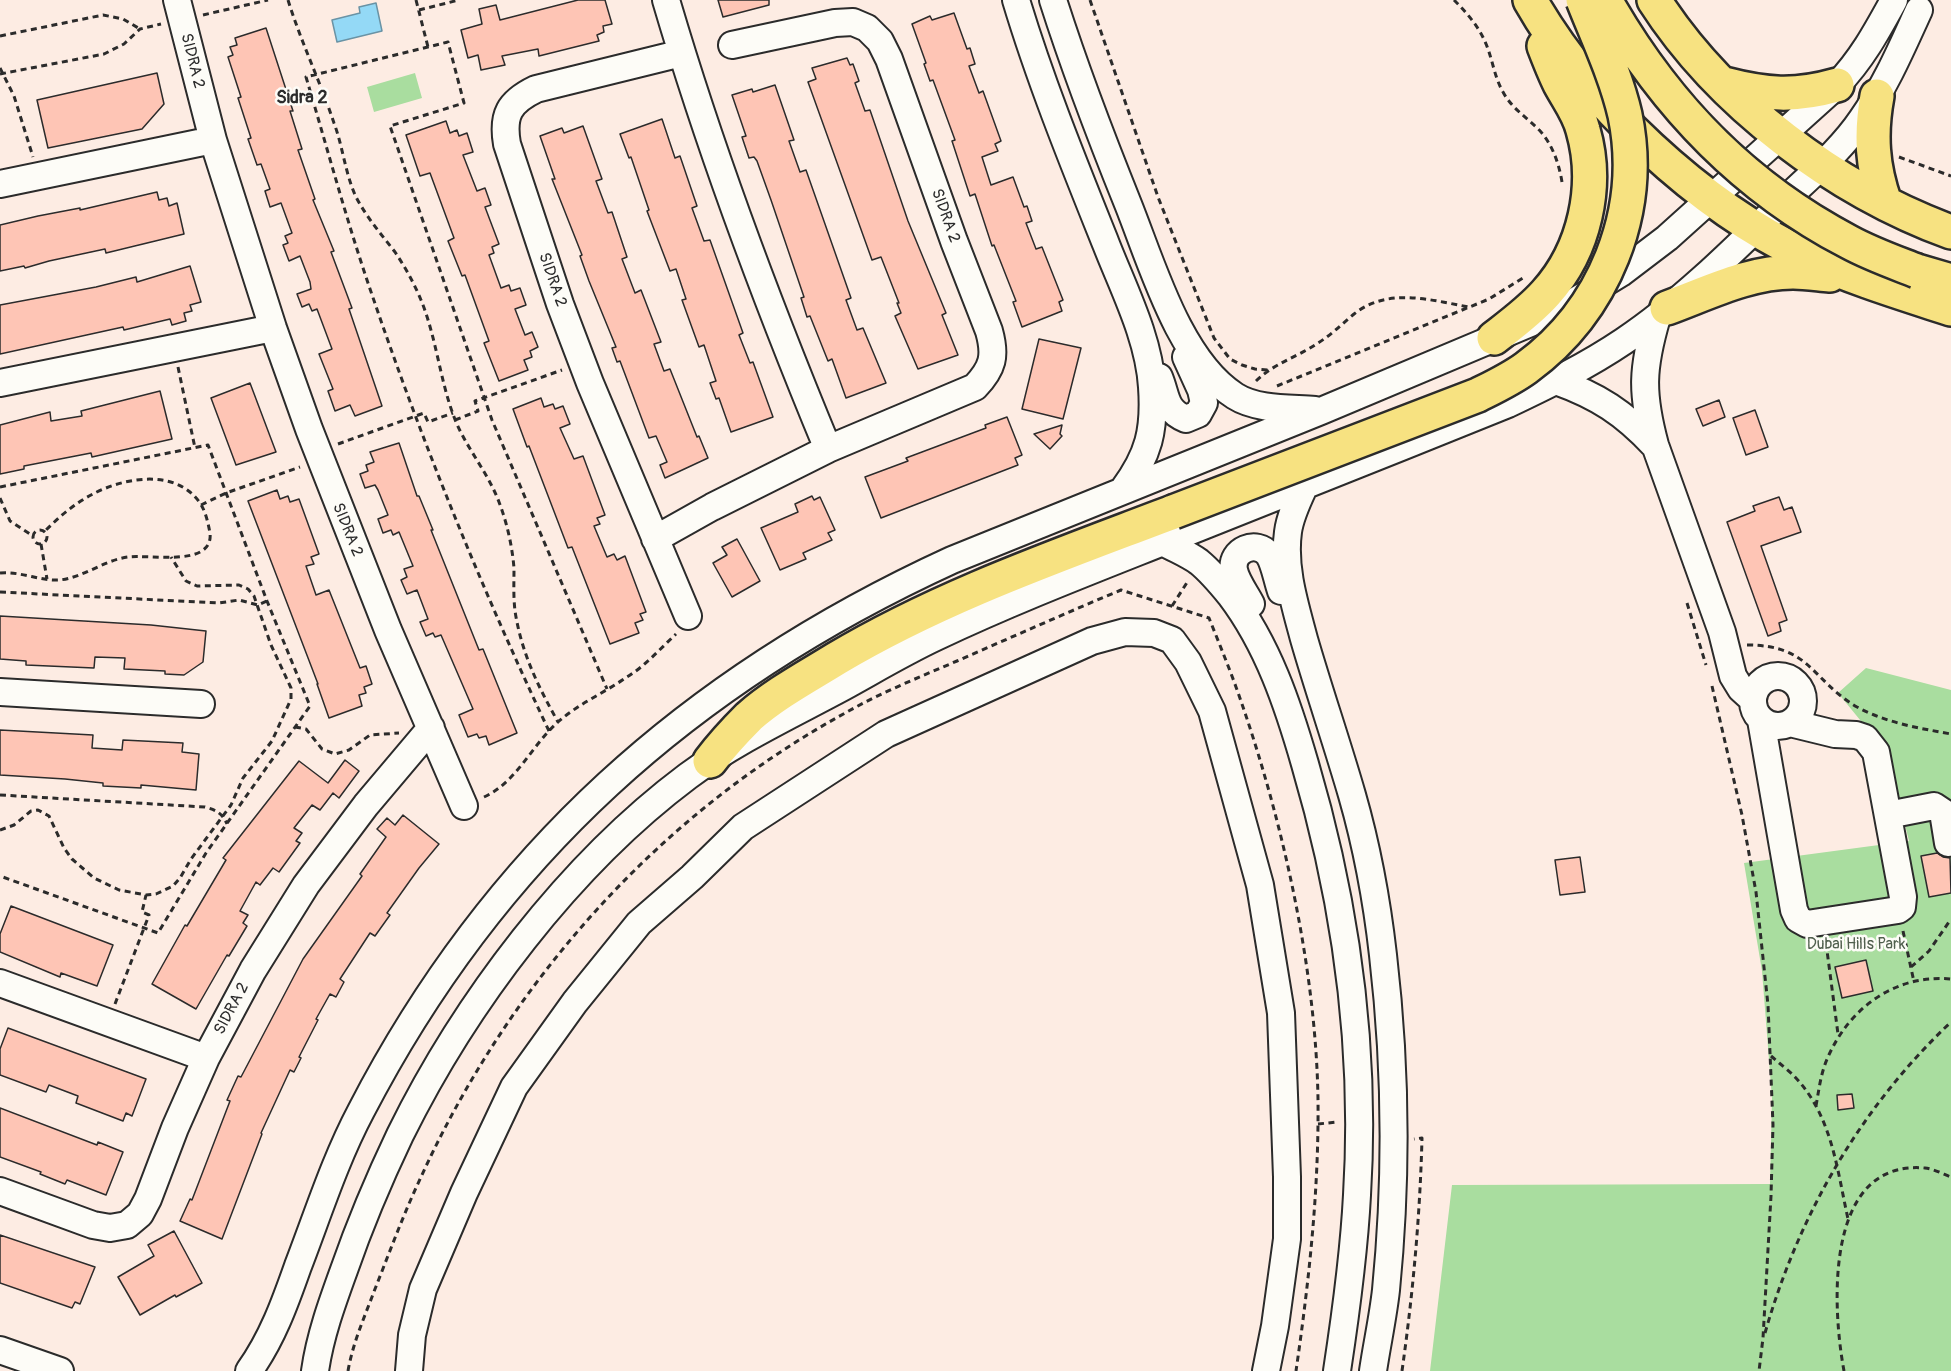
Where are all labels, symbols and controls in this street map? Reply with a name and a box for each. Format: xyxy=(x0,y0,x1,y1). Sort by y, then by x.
street label: SIDRA 2 xyxy=(176,32,208,90)
district label: Sidra 2 xyxy=(276,87,328,109)
street label: SIDRA 2 xyxy=(926,186,964,246)
street label: SIDRA 2 xyxy=(534,250,570,310)
street label: SIDRA 2 xyxy=(328,500,366,560)
park label: Dubai Hills Park xyxy=(1807,935,1905,955)
street label: SIDRA 2 xyxy=(210,980,254,1038)

